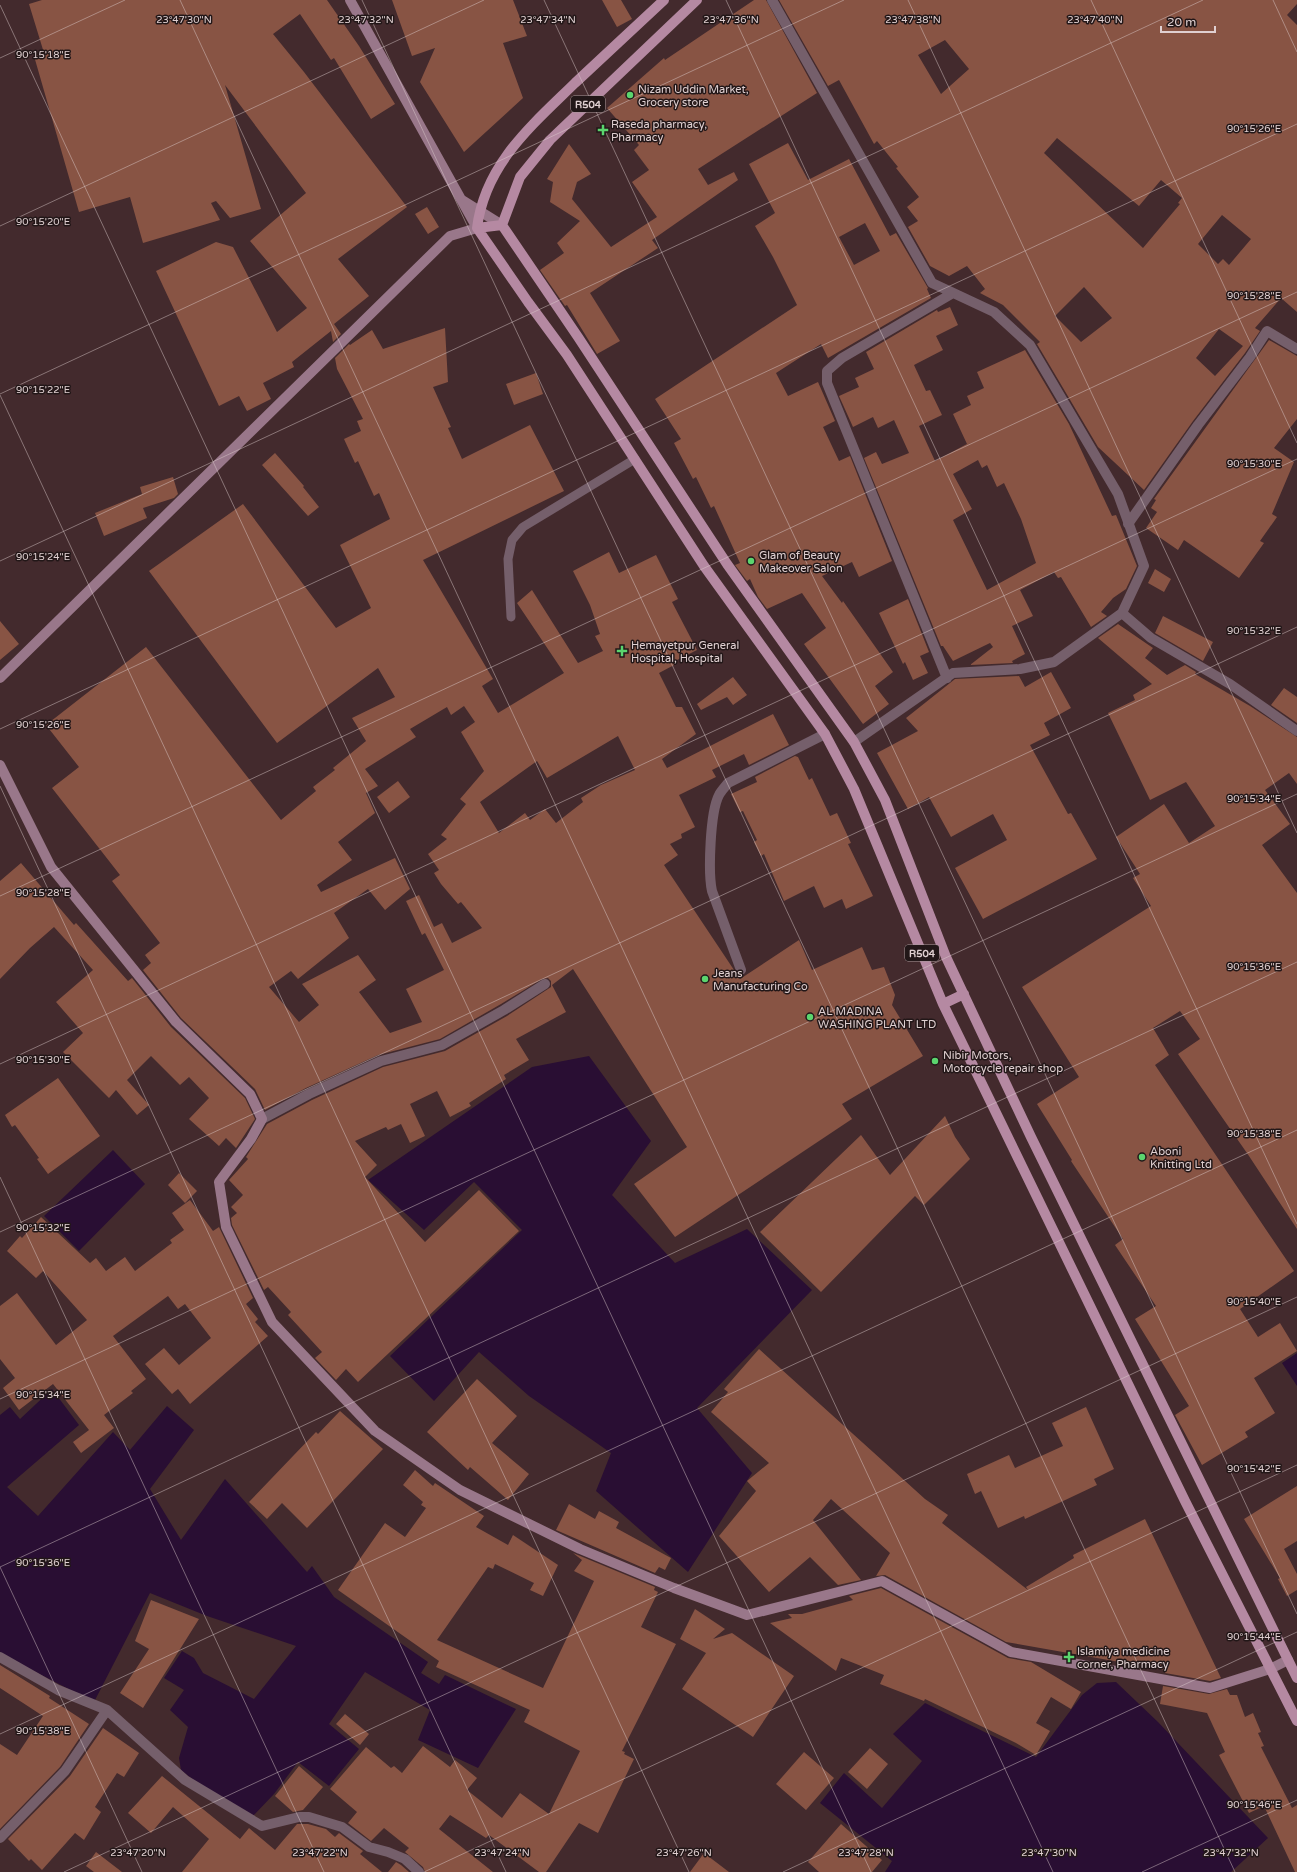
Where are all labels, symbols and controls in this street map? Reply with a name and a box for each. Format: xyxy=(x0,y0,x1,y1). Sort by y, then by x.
scale bar xyxy=(1161,8,1215,34)
text: 23°47'30"N xyxy=(156,14,212,26)
text: 23°47'32"N xyxy=(338,14,394,26)
text: 23°47'34"N xyxy=(520,14,576,26)
text: 23°47'36"N xyxy=(703,14,759,26)
text: 23°47'38"N xyxy=(885,14,941,26)
text: 23°47'40"N xyxy=(1067,14,1123,26)
text: 20 m xyxy=(1167,15,1196,29)
text: 90°15'18"E xyxy=(16,49,70,61)
place label: Nizam Uddin Market, Grocery store xyxy=(638,83,749,109)
marker: Nizam Uddin Market, Grocery store xyxy=(625,90,635,100)
road number: R504 xyxy=(571,96,605,112)
place label: Raseda pharmacy, Pharmacy xyxy=(611,118,707,144)
text: 90°15'26"E xyxy=(1227,123,1281,135)
marker: Raseda pharmacy, Pharmacy xyxy=(598,125,608,135)
text: 90°15'20"E xyxy=(16,216,70,228)
text: 90°15'28"E xyxy=(1227,290,1281,302)
text: 90°15'22"E xyxy=(16,384,70,396)
text: 90°15'30"E xyxy=(1227,458,1281,470)
place label: Glam of Beauty Makeover Salon xyxy=(759,549,843,575)
text: 90°15'24"E xyxy=(16,551,70,563)
marker: Glam of Beauty Makeover Salon xyxy=(746,556,756,566)
text: 90°15'32"E xyxy=(1227,625,1281,637)
place label: Hemayetpur General Hospital, Hospital xyxy=(631,639,739,665)
marker: Hemayetpur General Hospital, Hospital xyxy=(616,645,628,657)
text: 90°15'26"E xyxy=(16,719,70,731)
text: 90°15'34"E xyxy=(1227,793,1281,805)
text: 90°15'28"E xyxy=(16,887,70,899)
road number: R504 xyxy=(905,945,939,961)
text: 90°15'36"E xyxy=(1227,961,1281,973)
place label: Jeans Manufacturing Co xyxy=(713,967,808,993)
marker: Jeans Manufacturing Co xyxy=(700,974,710,984)
place label: AL MADINA WASHING PLANT LTD xyxy=(818,1005,936,1031)
marker: AL MADINA WASHING PLANT LTD xyxy=(805,1012,815,1022)
place label: Nibir Motors, Motorcycle repair shop xyxy=(943,1049,1063,1075)
text: 90°15'30"E xyxy=(16,1054,70,1066)
marker: Nibir Motors, Motorcycle repair shop xyxy=(930,1056,940,1066)
text: 90°15'38"E xyxy=(1227,1128,1281,1140)
place label: Aboni Knitting Ltd xyxy=(1150,1145,1212,1171)
marker: Aboni Knitting Ltd xyxy=(1137,1152,1147,1162)
text: 90°15'32"E xyxy=(16,1222,70,1234)
text: 90°15'40"E xyxy=(1227,1296,1281,1308)
text: 90°15'34"E xyxy=(16,1389,70,1401)
text: 90°15'42"E xyxy=(1227,1463,1281,1475)
text: 90°15'36"E xyxy=(16,1557,70,1569)
text: 90°15'44"E xyxy=(1227,1631,1281,1643)
place label: Islamiya medicine corner, Pharmacy xyxy=(1077,1645,1169,1671)
marker: Islamiya medicine corner, Pharmacy xyxy=(1064,1652,1074,1662)
text: 90°15'38"E xyxy=(16,1725,70,1737)
text: 90°15'46"E xyxy=(1227,1799,1281,1811)
text: 23°47'20"N xyxy=(110,1847,166,1859)
text: 23°47'22"N xyxy=(292,1847,348,1859)
text: 23°47'24"N xyxy=(474,1847,530,1859)
text: 23°47'26"N xyxy=(656,1847,712,1859)
text: 23°47'28"N xyxy=(838,1847,894,1859)
text: 23°47'30"N xyxy=(1021,1847,1077,1859)
text: 23°47'32"N xyxy=(1203,1847,1259,1859)

